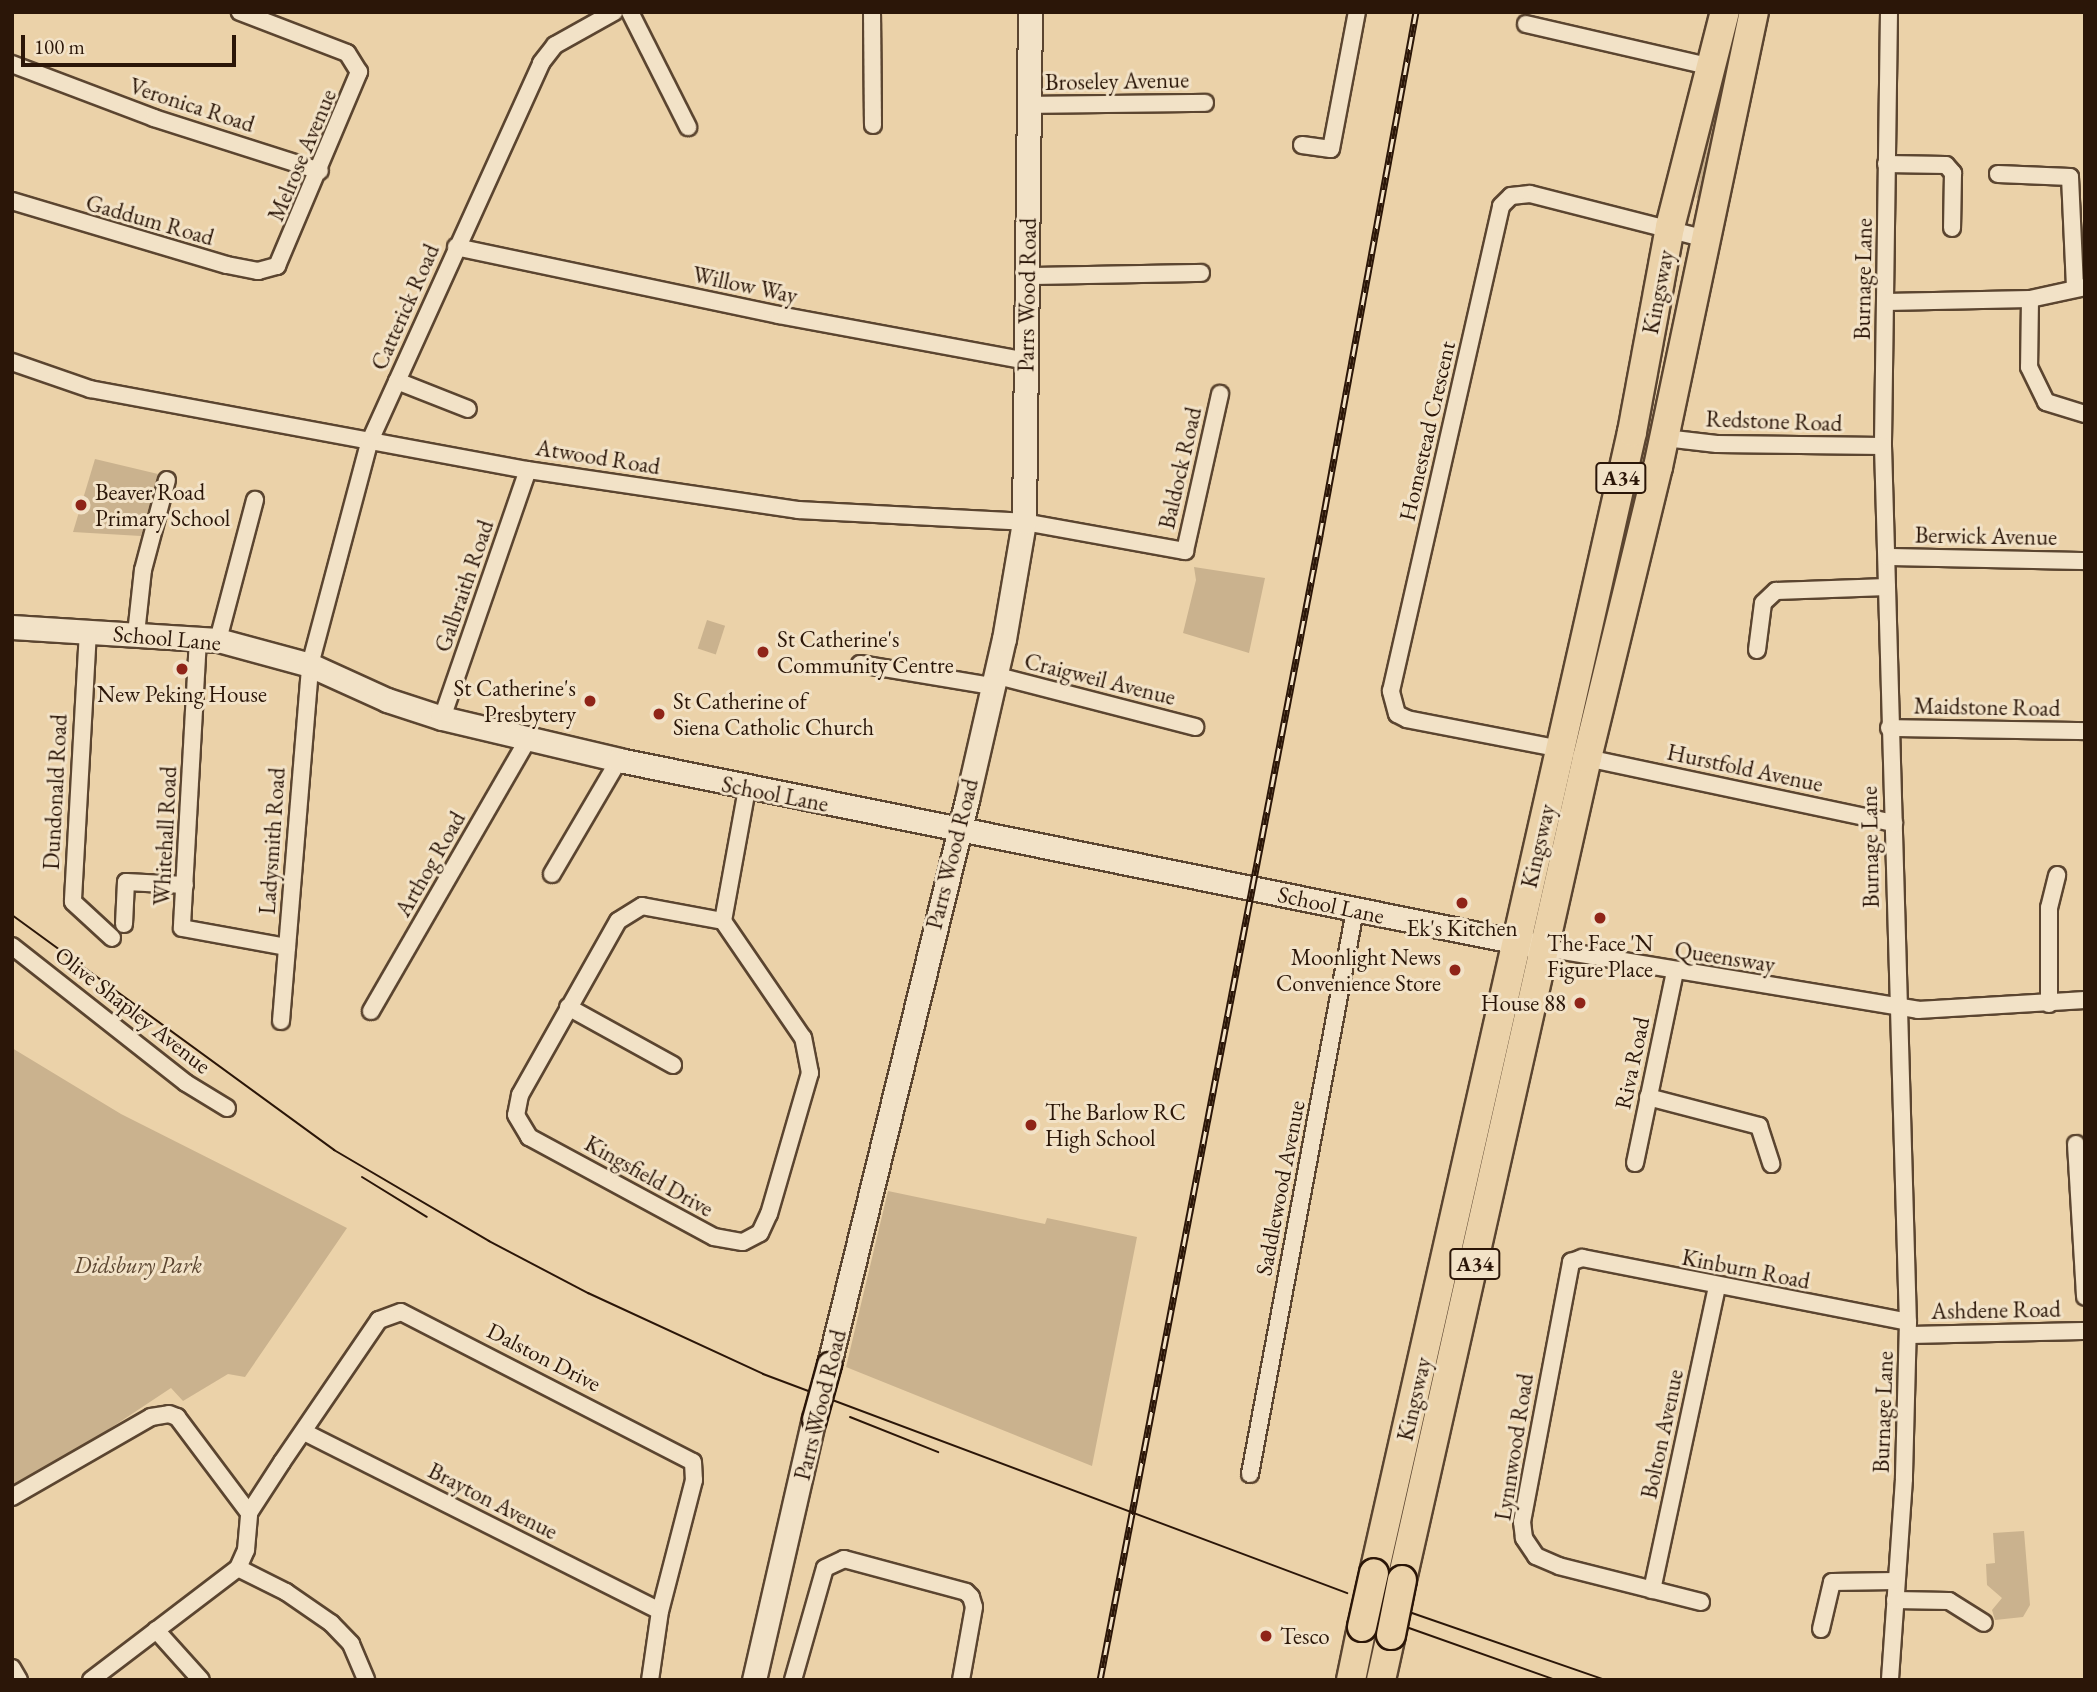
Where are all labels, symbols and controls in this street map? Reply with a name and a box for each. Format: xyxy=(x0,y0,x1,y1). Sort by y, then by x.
scale bar xyxy=(24,21,240,65)
text: 100 m xyxy=(34,33,85,60)
street label: Broseley Avenue xyxy=(1045,66,1189,96)
street label: Veronica Road xyxy=(126,72,258,138)
street label: Melrose Avenue xyxy=(262,85,342,225)
street label: Gaddum Road xyxy=(83,189,217,251)
street label: Parrs Wood Road xyxy=(1012,218,1042,372)
street label: Burnage Lane xyxy=(1848,218,1878,340)
street label: Catterick Road xyxy=(365,240,445,374)
street label: Kingsway xyxy=(1636,247,1680,337)
street label: Willow Way xyxy=(690,260,800,310)
street label: Homestead Crescent xyxy=(1393,338,1461,524)
street label: Baldock Road xyxy=(1153,404,1207,532)
street label: Redstone Road xyxy=(1705,405,1843,437)
street label: Atwood Road xyxy=(534,434,662,480)
road number: A34 xyxy=(1595,461,1647,496)
place label: Beaver Road Primary School xyxy=(95,478,230,532)
marker: Beaver Road Primary School xyxy=(73,497,89,513)
street label: Galbraith Road xyxy=(429,516,499,656)
street label: Berwick Avenue xyxy=(1915,521,2057,551)
street label: School Lane xyxy=(112,620,222,656)
place label: St Catherine's Community Centre xyxy=(777,625,954,679)
marker: St Catherine's Community Centre xyxy=(755,644,771,660)
street label: Craigweil Avenue xyxy=(1022,647,1178,711)
marker: New Peking House xyxy=(174,661,190,677)
place label: St Catherine's Presbytery xyxy=(453,674,576,728)
place label: New Peking House xyxy=(97,680,267,708)
place label: St Catherine of Siena Catholic Church xyxy=(673,687,874,741)
street label: Maidstone Road xyxy=(1913,692,2061,722)
marker: St Catherine's Presbytery xyxy=(582,693,598,709)
marker: St Catherine of Siena Catholic Church xyxy=(651,706,667,722)
street label: Dundonald Road xyxy=(37,713,73,871)
street label: Hurstfold Avenue xyxy=(1665,738,1825,798)
street label: Whitehall Road xyxy=(148,766,182,906)
street label: Ladysmith Road xyxy=(253,767,291,915)
street label: School Lane xyxy=(719,770,831,818)
street label: Parrs Wood Road xyxy=(920,776,984,932)
street label: Burnage Lane xyxy=(1855,786,1885,908)
street label: Kingsway xyxy=(1515,801,1561,891)
street label: Arthog Road xyxy=(389,807,471,921)
street label: School Lane xyxy=(1275,880,1387,930)
marker: Ek's Kitchen xyxy=(1454,895,1470,911)
marker: The Face 'N Figure Place xyxy=(1592,910,1608,926)
place label: Ek's Kitchen xyxy=(1406,914,1518,942)
place label: The Face 'N Figure Place xyxy=(1547,929,1653,983)
street label: Queensway xyxy=(1673,935,1777,979)
street label: Olive Shapley Avenue xyxy=(50,941,216,1079)
place label: Moonlight News Convenience Store xyxy=(1276,943,1441,997)
marker: Moonlight News Convenience Store xyxy=(1447,962,1463,978)
place label: House 88 xyxy=(1481,989,1566,1017)
marker: House 88 xyxy=(1572,995,1588,1011)
street label: Riva Road xyxy=(1609,1014,1655,1112)
place label: The Barlow RC High School xyxy=(1045,1098,1186,1152)
street label: Saddlewood Avenue xyxy=(1249,1098,1311,1278)
marker: The Barlow RC High School xyxy=(1023,1117,1039,1133)
street label: Kingsfield Drive xyxy=(580,1129,718,1223)
street label: Kinburn Road xyxy=(1680,1243,1812,1295)
road number: A34 xyxy=(1449,1246,1501,1282)
park label: Didsbury Park xyxy=(74,1251,202,1279)
street label: Ashdene Road xyxy=(1931,1295,2061,1325)
street label: Dalston Drive xyxy=(483,1317,605,1397)
street label: Parrs Wood Road xyxy=(788,1327,852,1483)
street label: Burnage Lane xyxy=(1867,1351,1899,1473)
street label: Kingsway xyxy=(1391,1354,1437,1444)
street label: Bolton Avenue xyxy=(1635,1367,1689,1501)
street label: Lynnwood Road xyxy=(1489,1372,1539,1522)
street label: Brayton Avenue xyxy=(424,1457,562,1545)
place label: Tesco xyxy=(1280,1622,1330,1650)
marker: Tesco xyxy=(1258,1628,1274,1644)

